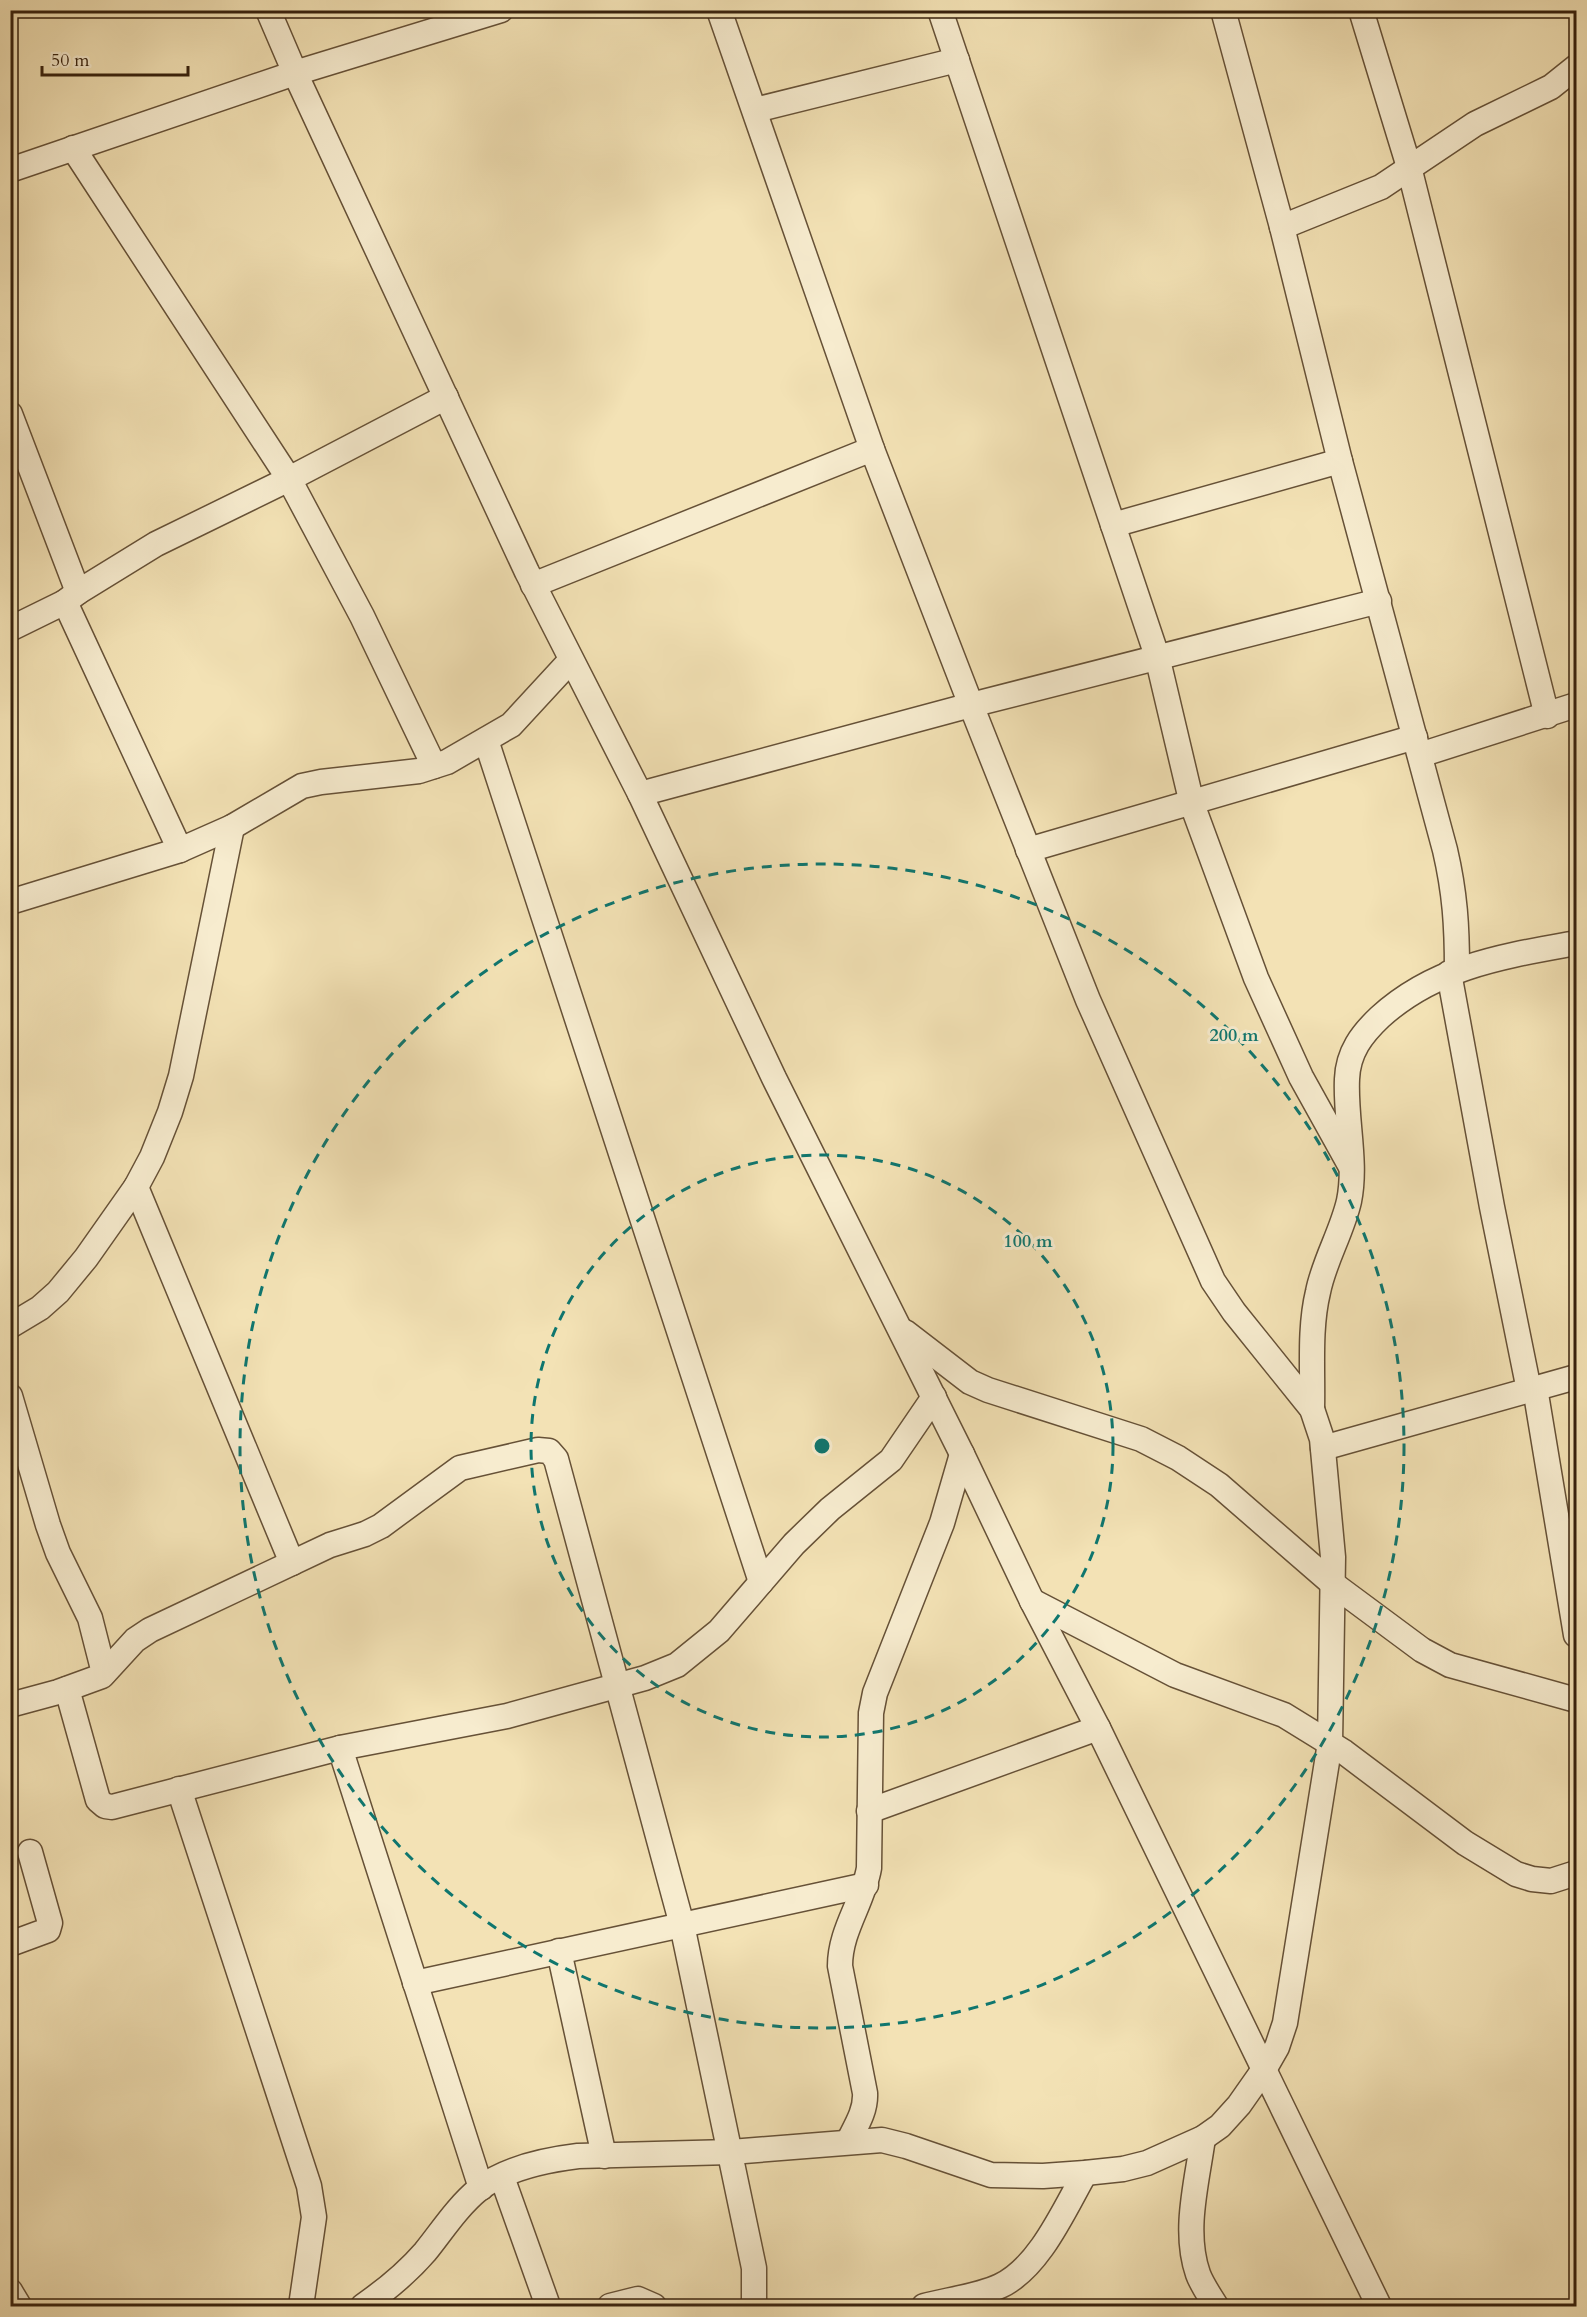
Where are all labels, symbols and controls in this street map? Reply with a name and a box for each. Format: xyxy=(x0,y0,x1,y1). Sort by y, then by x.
scale bar xyxy=(42,39,188,77)
text: 50 m xyxy=(51,48,90,73)
text: 200 m xyxy=(1209,1023,1259,1048)
text: 100 m xyxy=(1003,1229,1053,1254)
centre of rings xyxy=(812,1436,832,1456)

